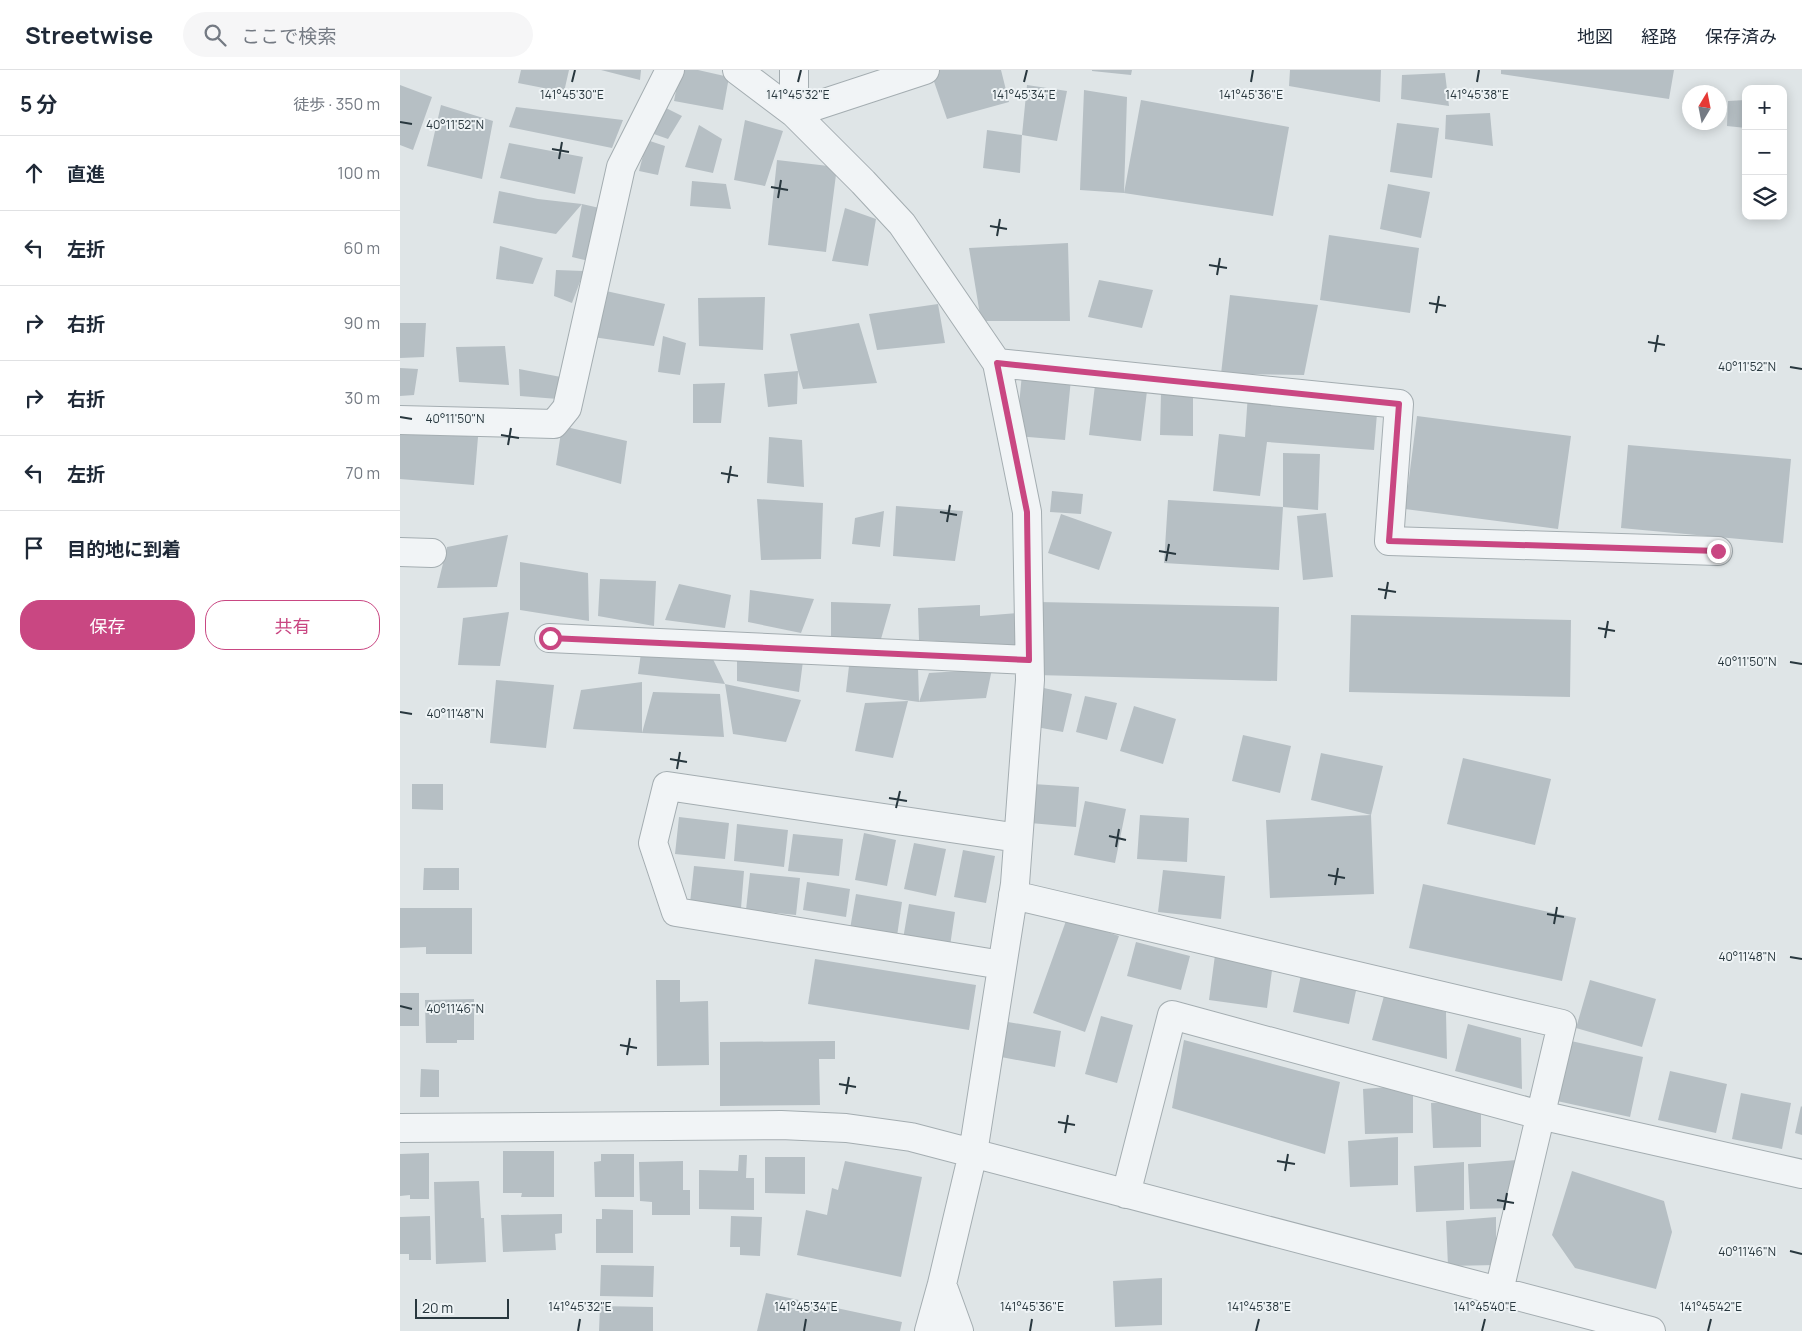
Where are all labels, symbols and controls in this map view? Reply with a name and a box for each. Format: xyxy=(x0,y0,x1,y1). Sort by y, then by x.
search box xyxy=(183,12,533,57)
text: Streetwise xyxy=(25,18,153,51)
icon: search xyxy=(201,21,229,49)
text: ここで検索 xyxy=(241,23,336,49)
text: 地図 xyxy=(1577,24,1613,48)
text: 経路 xyxy=(1641,24,1677,48)
text: 保存済み xyxy=(1705,24,1777,48)
north arrow xyxy=(1682,85,1727,130)
map controls xyxy=(1742,85,1787,220)
button: + xyxy=(1742,85,1787,130)
text: 141°45'30"E xyxy=(540,86,604,103)
text: 141°45'32"E xyxy=(766,86,830,103)
text: 141°45'34"E xyxy=(992,86,1056,103)
text: 141°45'36"E xyxy=(1219,86,1283,103)
text: 141°45'38"E xyxy=(1445,86,1509,103)
text: 5 分 xyxy=(20,90,58,118)
text: 徒歩 · 350 m xyxy=(293,93,380,115)
text: 40°11'52"N xyxy=(426,116,484,133)
button: − xyxy=(1742,130,1787,175)
icon: ahead xyxy=(20,159,48,187)
text: 直進 xyxy=(67,161,105,187)
text: 100 m xyxy=(337,162,380,184)
button: layers xyxy=(1742,175,1787,220)
icon: left xyxy=(20,234,48,262)
text: 左折 xyxy=(67,236,105,262)
text: 60 m xyxy=(344,237,380,259)
icon: right xyxy=(20,309,48,337)
text: 右折 xyxy=(67,311,105,337)
text: 90 m xyxy=(344,312,380,334)
text: 40°11'52"N xyxy=(1718,358,1776,375)
icon: right xyxy=(20,384,48,412)
text: 右折 xyxy=(67,386,105,412)
text: 30 m xyxy=(345,387,380,409)
text: 40°11'50"N xyxy=(426,410,484,427)
icon: left xyxy=(20,459,48,487)
text: 左折 xyxy=(67,461,105,487)
text: 70 m xyxy=(345,462,380,484)
icon: arrive xyxy=(20,534,48,562)
text: 目的地に到着 xyxy=(67,536,181,562)
route end xyxy=(1707,540,1730,563)
button: 保存 xyxy=(20,600,195,650)
button: 共有 xyxy=(205,600,380,650)
route start xyxy=(539,627,562,650)
text: 40°11'50"N xyxy=(1718,653,1776,670)
text: 40°11'48"N xyxy=(426,705,484,722)
text: 40°11'48"N xyxy=(1718,948,1776,965)
text: 40°11'46"N xyxy=(426,1000,484,1017)
text: 40°11'46"N xyxy=(1718,1243,1776,1260)
scale bar xyxy=(415,1296,509,1319)
text: 20 m xyxy=(422,1298,453,1317)
text: 141°45'32"E xyxy=(548,1298,612,1315)
text: 141°45'34"E xyxy=(774,1298,838,1315)
text: 141°45'36"E xyxy=(1000,1298,1064,1315)
text: 141°45'38"E xyxy=(1227,1298,1291,1315)
text: 141°45'40"E xyxy=(1454,1298,1517,1315)
text: 141°45'42"E xyxy=(1680,1298,1742,1315)

